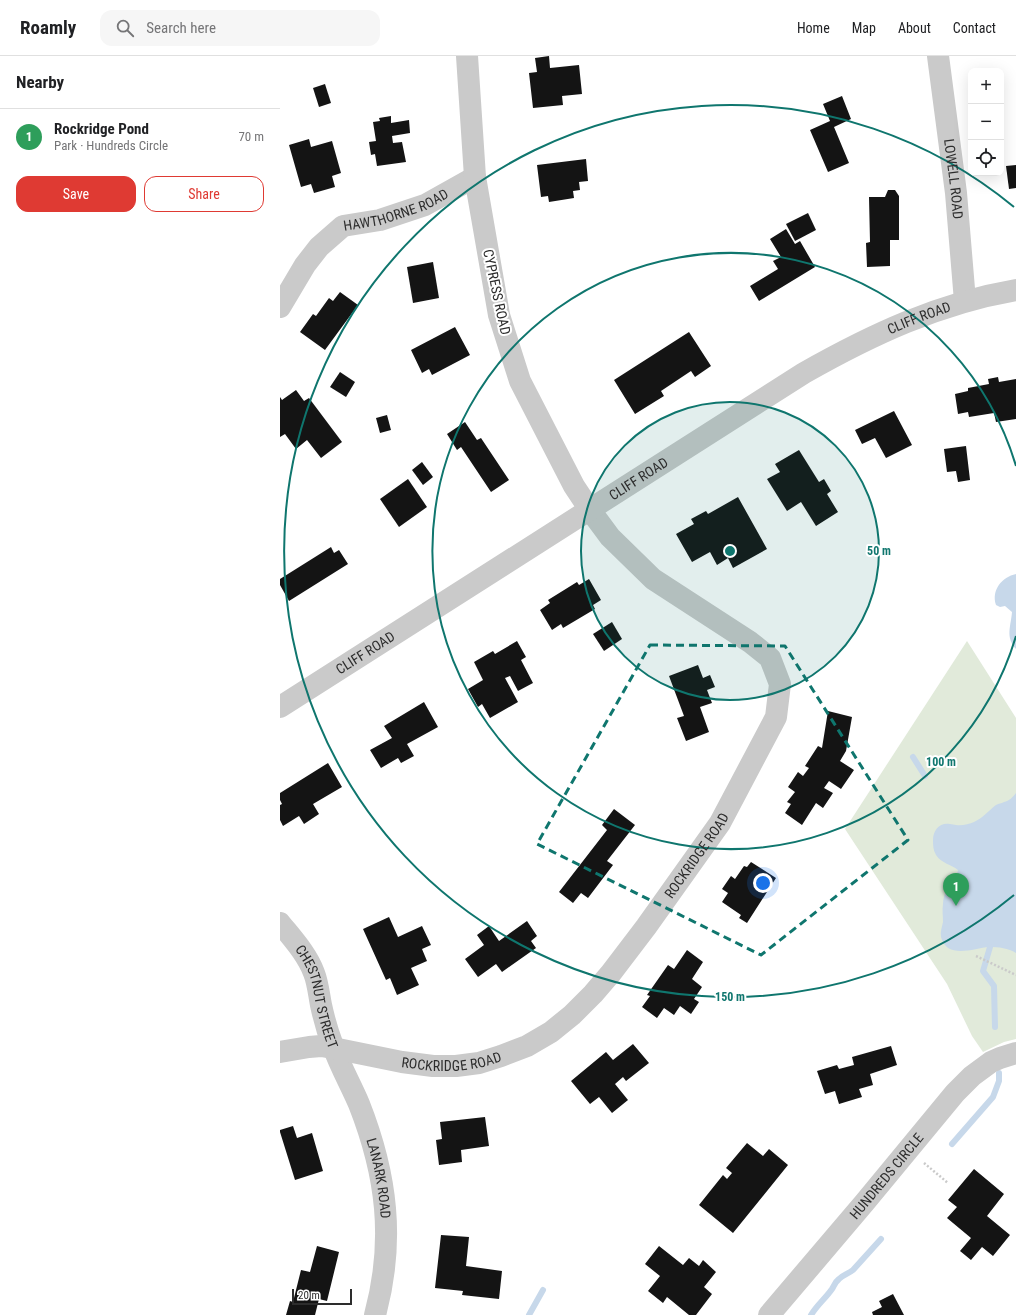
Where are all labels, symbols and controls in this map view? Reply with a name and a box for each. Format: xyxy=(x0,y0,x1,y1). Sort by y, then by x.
search box xyxy=(100,10,380,46)
text: Roamly xyxy=(20,16,76,39)
icon: search xyxy=(114,17,136,39)
text: Search here xyxy=(146,19,216,37)
text: Home xyxy=(797,20,830,36)
text: Map xyxy=(852,20,876,36)
text: About xyxy=(898,20,931,36)
text: Contact xyxy=(953,20,996,36)
map controls xyxy=(968,68,1004,176)
button: + xyxy=(968,68,1004,104)
text: Nearby xyxy=(16,72,64,92)
button: − xyxy=(968,104,1004,140)
text: Rockridge Pond xyxy=(54,120,149,138)
text: 1 xyxy=(26,129,32,144)
text: 70 m xyxy=(238,129,264,144)
text: Park · Hundreds Circle xyxy=(54,138,168,153)
street label: LOWELL ROAD xyxy=(941,138,966,220)
button: locate xyxy=(968,140,1004,176)
button: Save xyxy=(16,176,136,212)
button: Share xyxy=(144,176,264,212)
street label: HAWTHORNE ROAD xyxy=(342,186,451,234)
street label: CYPRESS ROAD xyxy=(480,248,514,336)
street label: CLIFF ROAD xyxy=(885,299,952,337)
street label: CLIFF ROAD xyxy=(606,454,671,503)
centre of rings xyxy=(723,544,737,558)
text: 50 m xyxy=(867,544,891,558)
street label: CLIFF ROAD xyxy=(333,628,398,677)
text: 100 m xyxy=(926,755,956,769)
street label: ROCKRIDGE ROAD xyxy=(661,810,732,901)
your location xyxy=(753,873,773,893)
pin: 1 xyxy=(943,873,969,906)
street label: CHESTNUT STREET xyxy=(292,942,341,1051)
text: 150 m xyxy=(715,990,745,1004)
street label: ROCKRIDGE ROAD xyxy=(401,1048,503,1074)
street label: HUNDREDS CIRCLE xyxy=(846,1130,927,1222)
street label: LANARK ROAD xyxy=(363,1136,394,1219)
scale bar xyxy=(292,1287,352,1306)
text: 20 m xyxy=(298,1289,320,1302)

